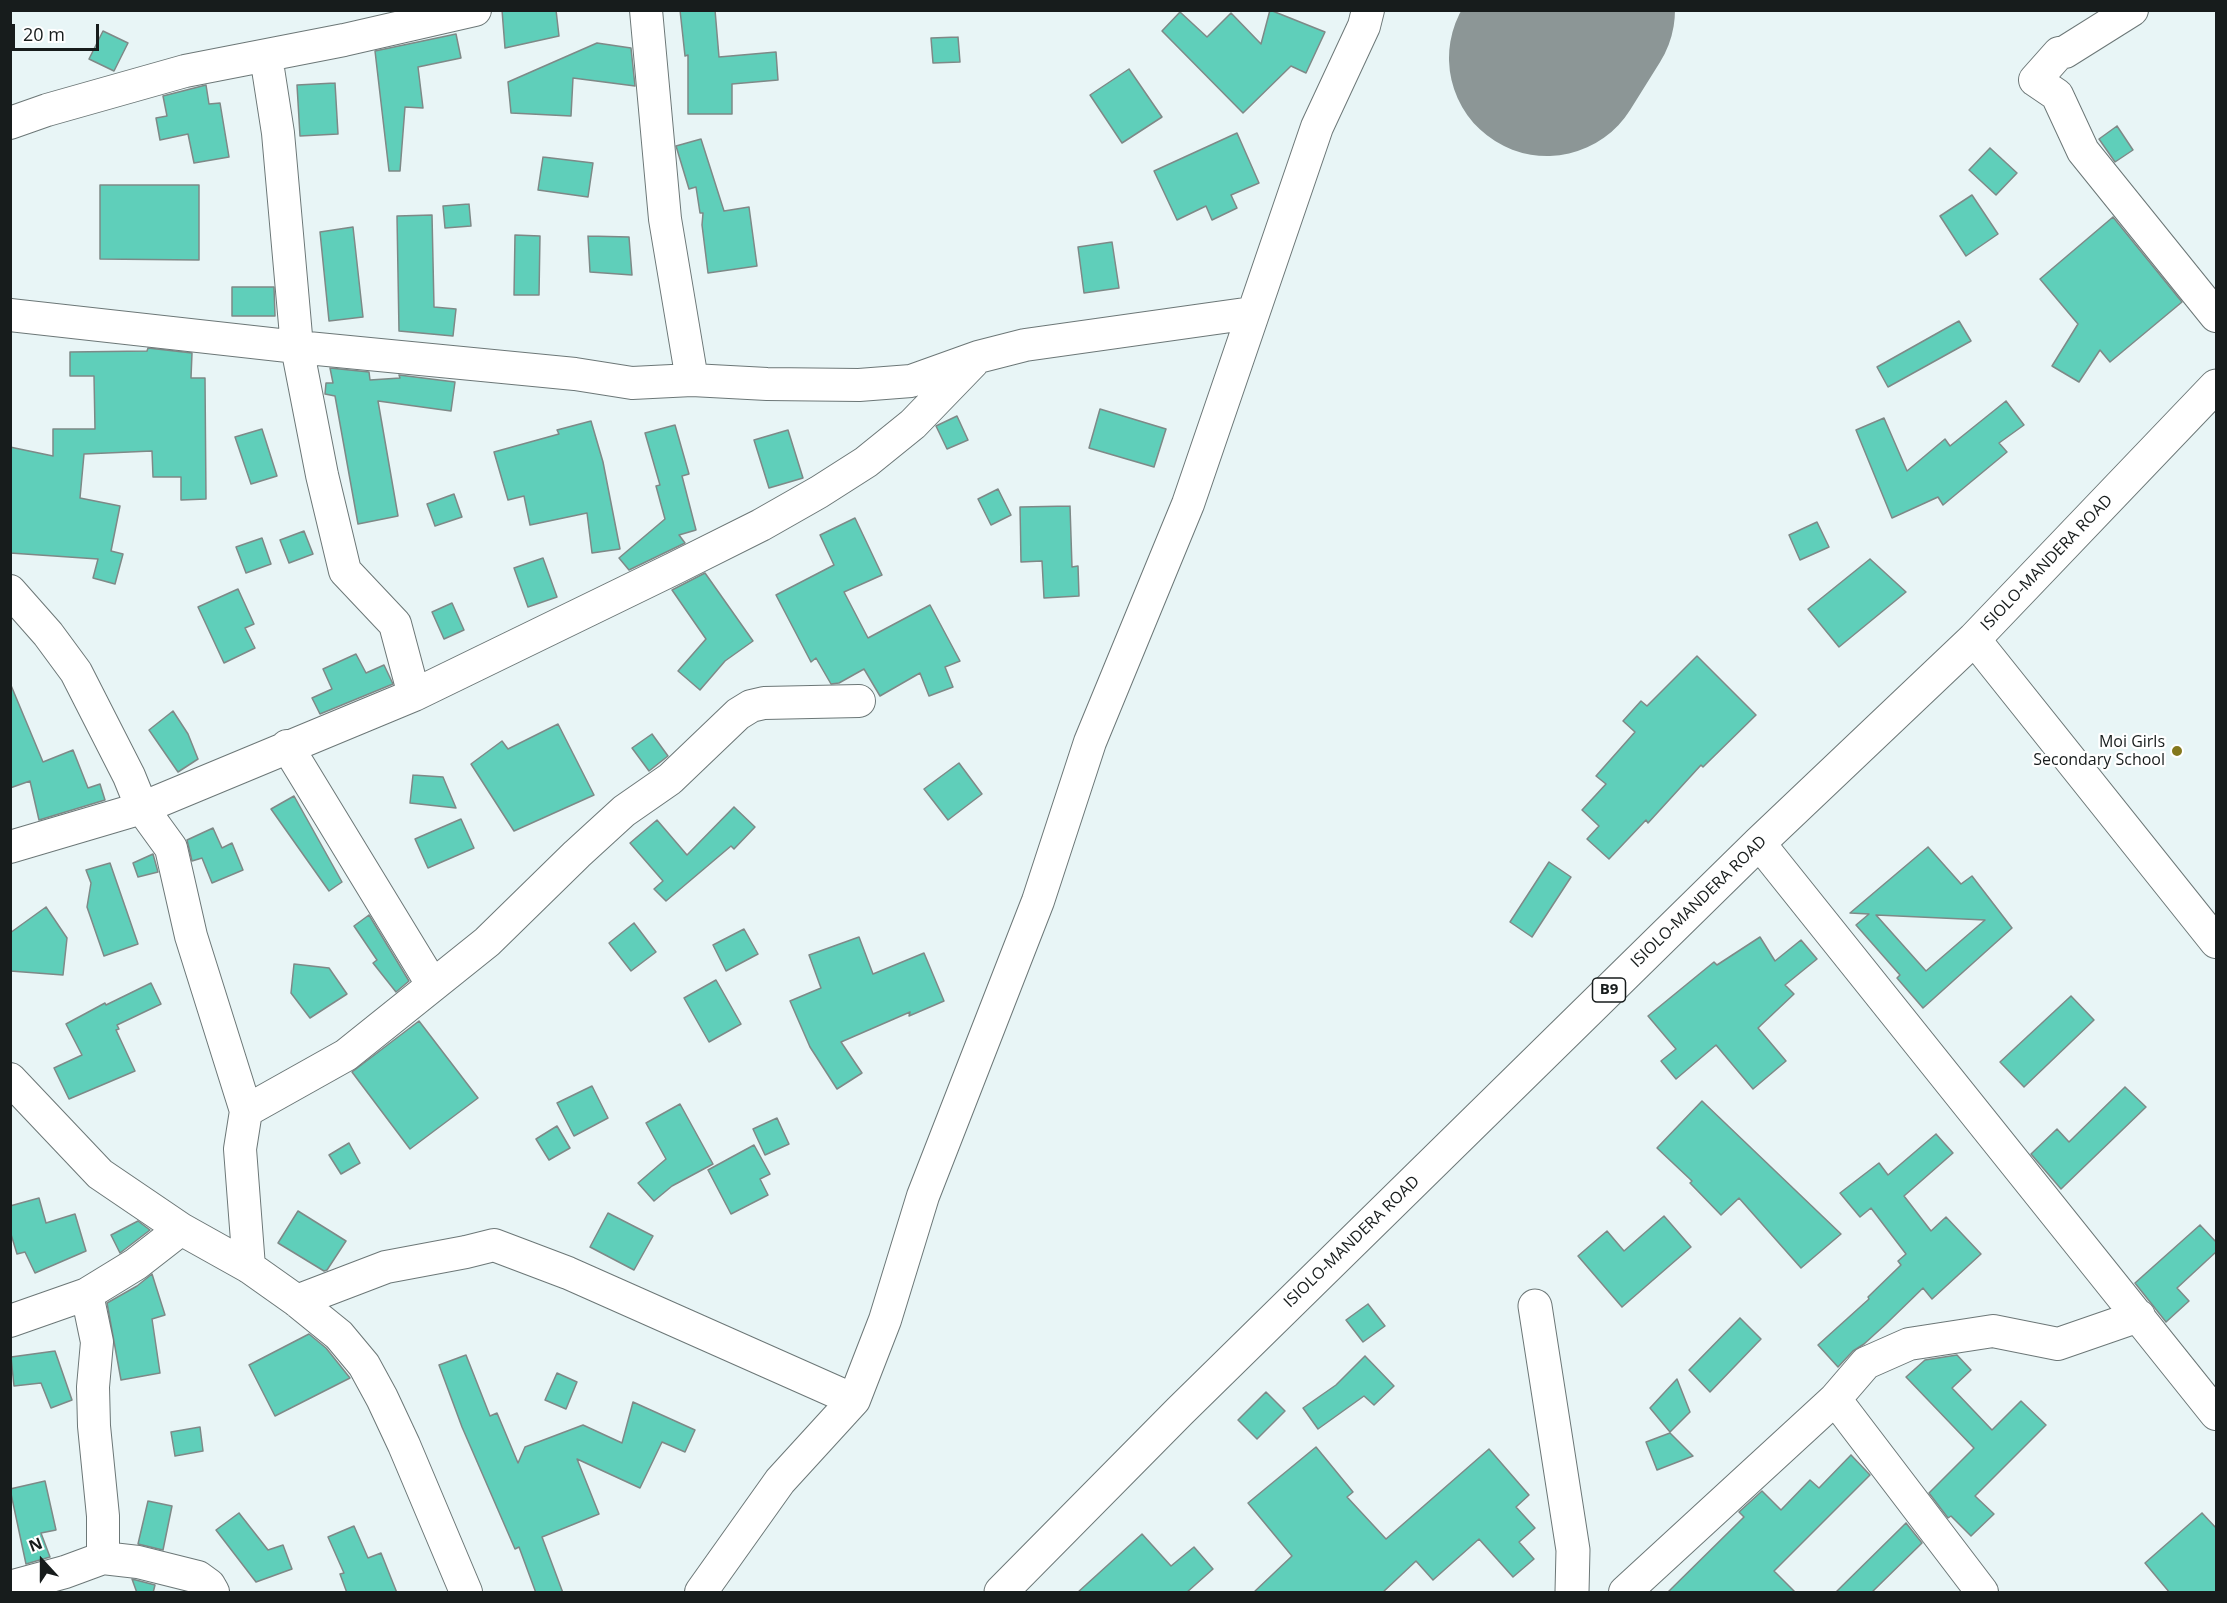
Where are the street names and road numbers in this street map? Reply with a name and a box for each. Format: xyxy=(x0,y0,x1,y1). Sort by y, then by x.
street label: ISIOLO-MANDERA ROAD xyxy=(1977,491,2117,635)
street label: ISIOLO-MANDERA ROAD xyxy=(1627,832,1771,972)
road number: B9 xyxy=(1592,978,1626,1002)
street label: ISIOLO-MANDERA ROAD xyxy=(1280,1172,1424,1312)

